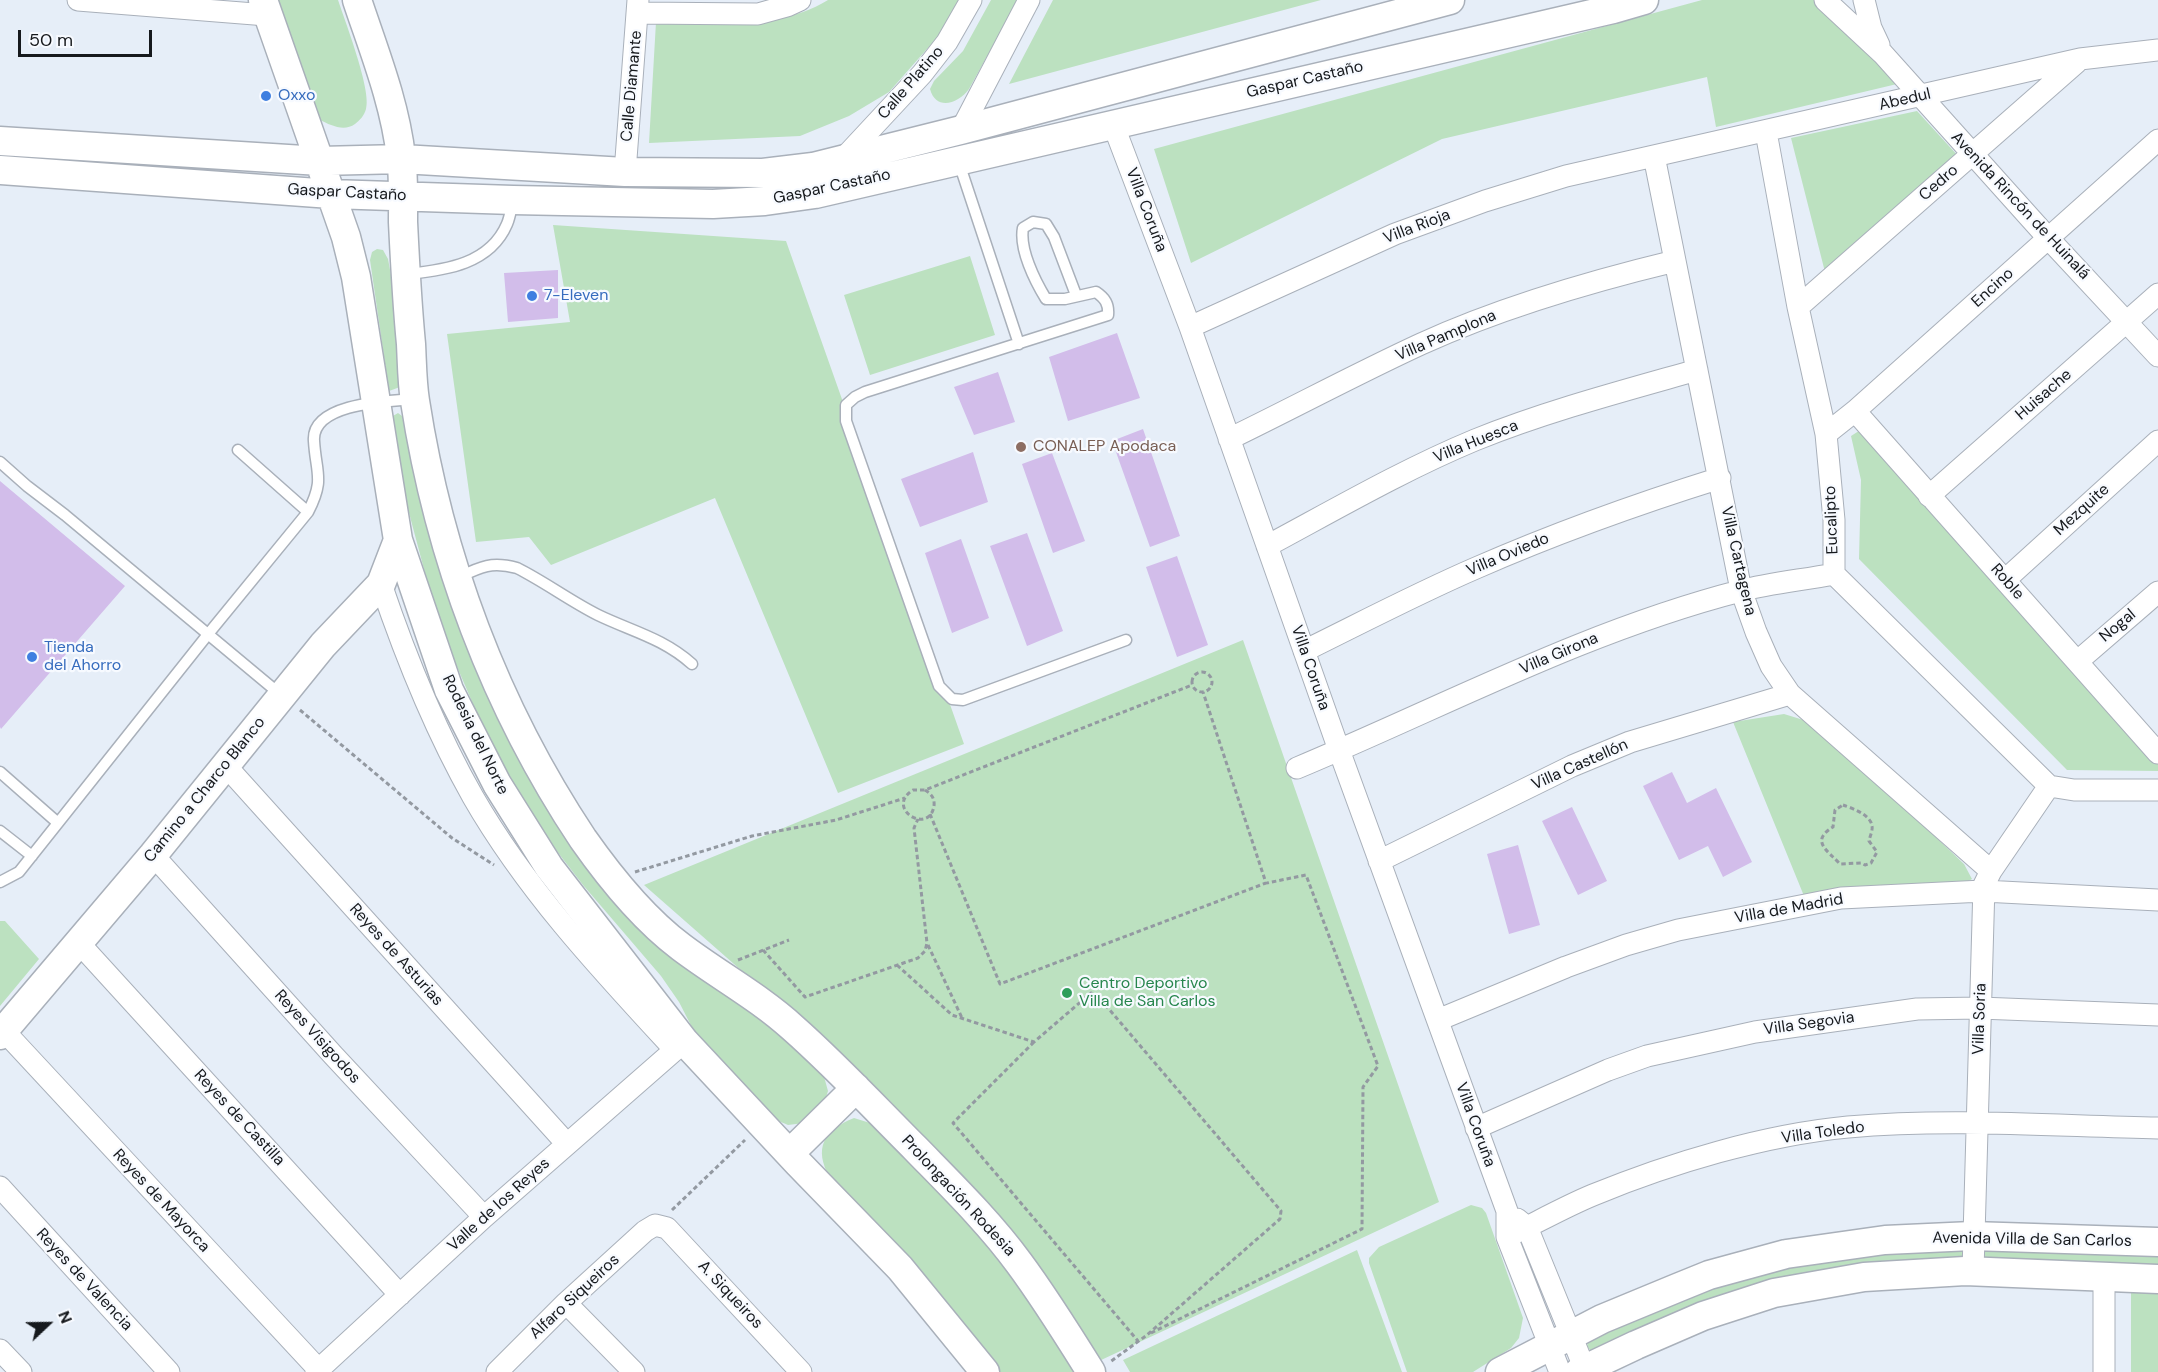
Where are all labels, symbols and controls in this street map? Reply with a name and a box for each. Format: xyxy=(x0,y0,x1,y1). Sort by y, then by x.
scale bar xyxy=(21,18,154,56)
text: 50 m xyxy=(29,28,73,52)
street label: Calle Diamante xyxy=(618,30,646,142)
street label: Calle Platino xyxy=(874,42,948,124)
street label: Gaspar Castaño xyxy=(1245,57,1365,103)
street label: Abedul xyxy=(1877,85,1933,115)
place label: Oxxo xyxy=(278,86,315,106)
marker: Oxxo xyxy=(259,89,273,103)
street label: Avenida Rincón de Huinalá xyxy=(1946,128,2094,284)
street label: Cedro xyxy=(1915,161,1963,205)
street label: Gaspar Castaño xyxy=(772,165,892,209)
street label: Villa Coruña xyxy=(1121,165,1171,255)
street label: Gaspar Castaño xyxy=(287,180,407,206)
street label: Villa Rioja xyxy=(1381,205,1453,249)
street label: Encino xyxy=(1968,264,2018,312)
place label: 7-Eleven xyxy=(544,286,608,306)
marker: 7-Eleven xyxy=(525,289,539,303)
street label: Villa Pamplona xyxy=(1393,306,1499,366)
street label: Huisache xyxy=(2012,365,2076,425)
street label: Villa Huesca xyxy=(1431,416,1521,468)
place label: CONALEP Apodaca xyxy=(1033,437,1176,457)
marker: CONALEP Apodaca xyxy=(1014,440,1028,454)
street label: Mezquite xyxy=(2050,480,2114,540)
street label: Eucalipto xyxy=(1821,485,1843,555)
street label: Villa Cartagena xyxy=(1716,505,1760,617)
street label: Villa Oviedo xyxy=(1464,529,1552,581)
street label: Roble xyxy=(1986,560,2028,604)
street label: Nogal xyxy=(2096,605,2140,647)
street label: Villa Coruña xyxy=(1287,623,1333,713)
street label: Villa Girona xyxy=(1517,629,1601,679)
place label: Tienda del Ahorro xyxy=(44,638,121,676)
marker: Tienda del Ahorro xyxy=(25,650,39,664)
street label: Rodesia del Norte xyxy=(438,672,512,798)
street label: Camino a Charco Blanco xyxy=(140,713,270,867)
street label: Villa Castellón xyxy=(1529,735,1631,795)
street label: Villa de Madrid xyxy=(1733,890,1845,928)
street label: Reyes de Asturias xyxy=(345,900,447,1010)
place label: Centro Deportivo Villa de San Carlos xyxy=(1079,974,1216,1012)
street label: Villa Soria xyxy=(1969,983,1991,1055)
street label: Reyes Visigodos xyxy=(270,986,364,1088)
marker: Centro Deportivo Villa de San Carlos xyxy=(1060,986,1074,1000)
street label: Villa Segovia xyxy=(1762,1008,1856,1040)
street label: Reyes de Castilla xyxy=(190,1066,288,1170)
street label: Villa Coruña xyxy=(1451,1080,1499,1170)
street label: Villa Toledo xyxy=(1780,1118,1866,1148)
street label: Prolongación Rodesia xyxy=(897,1132,1019,1260)
street label: Reyes de Mayorca xyxy=(108,1146,214,1256)
street label: Valle de los Reyes xyxy=(444,1154,554,1256)
street label: Reyes de Valencia xyxy=(32,1225,136,1335)
street label: Avenida Villa de San Carlos xyxy=(1932,1229,2132,1251)
street label: Alfaro Siqueiros xyxy=(526,1251,624,1343)
street label: A. Siqueiros xyxy=(694,1257,766,1333)
north arrow xyxy=(18,1294,78,1354)
text: N xyxy=(53,1308,77,1326)

